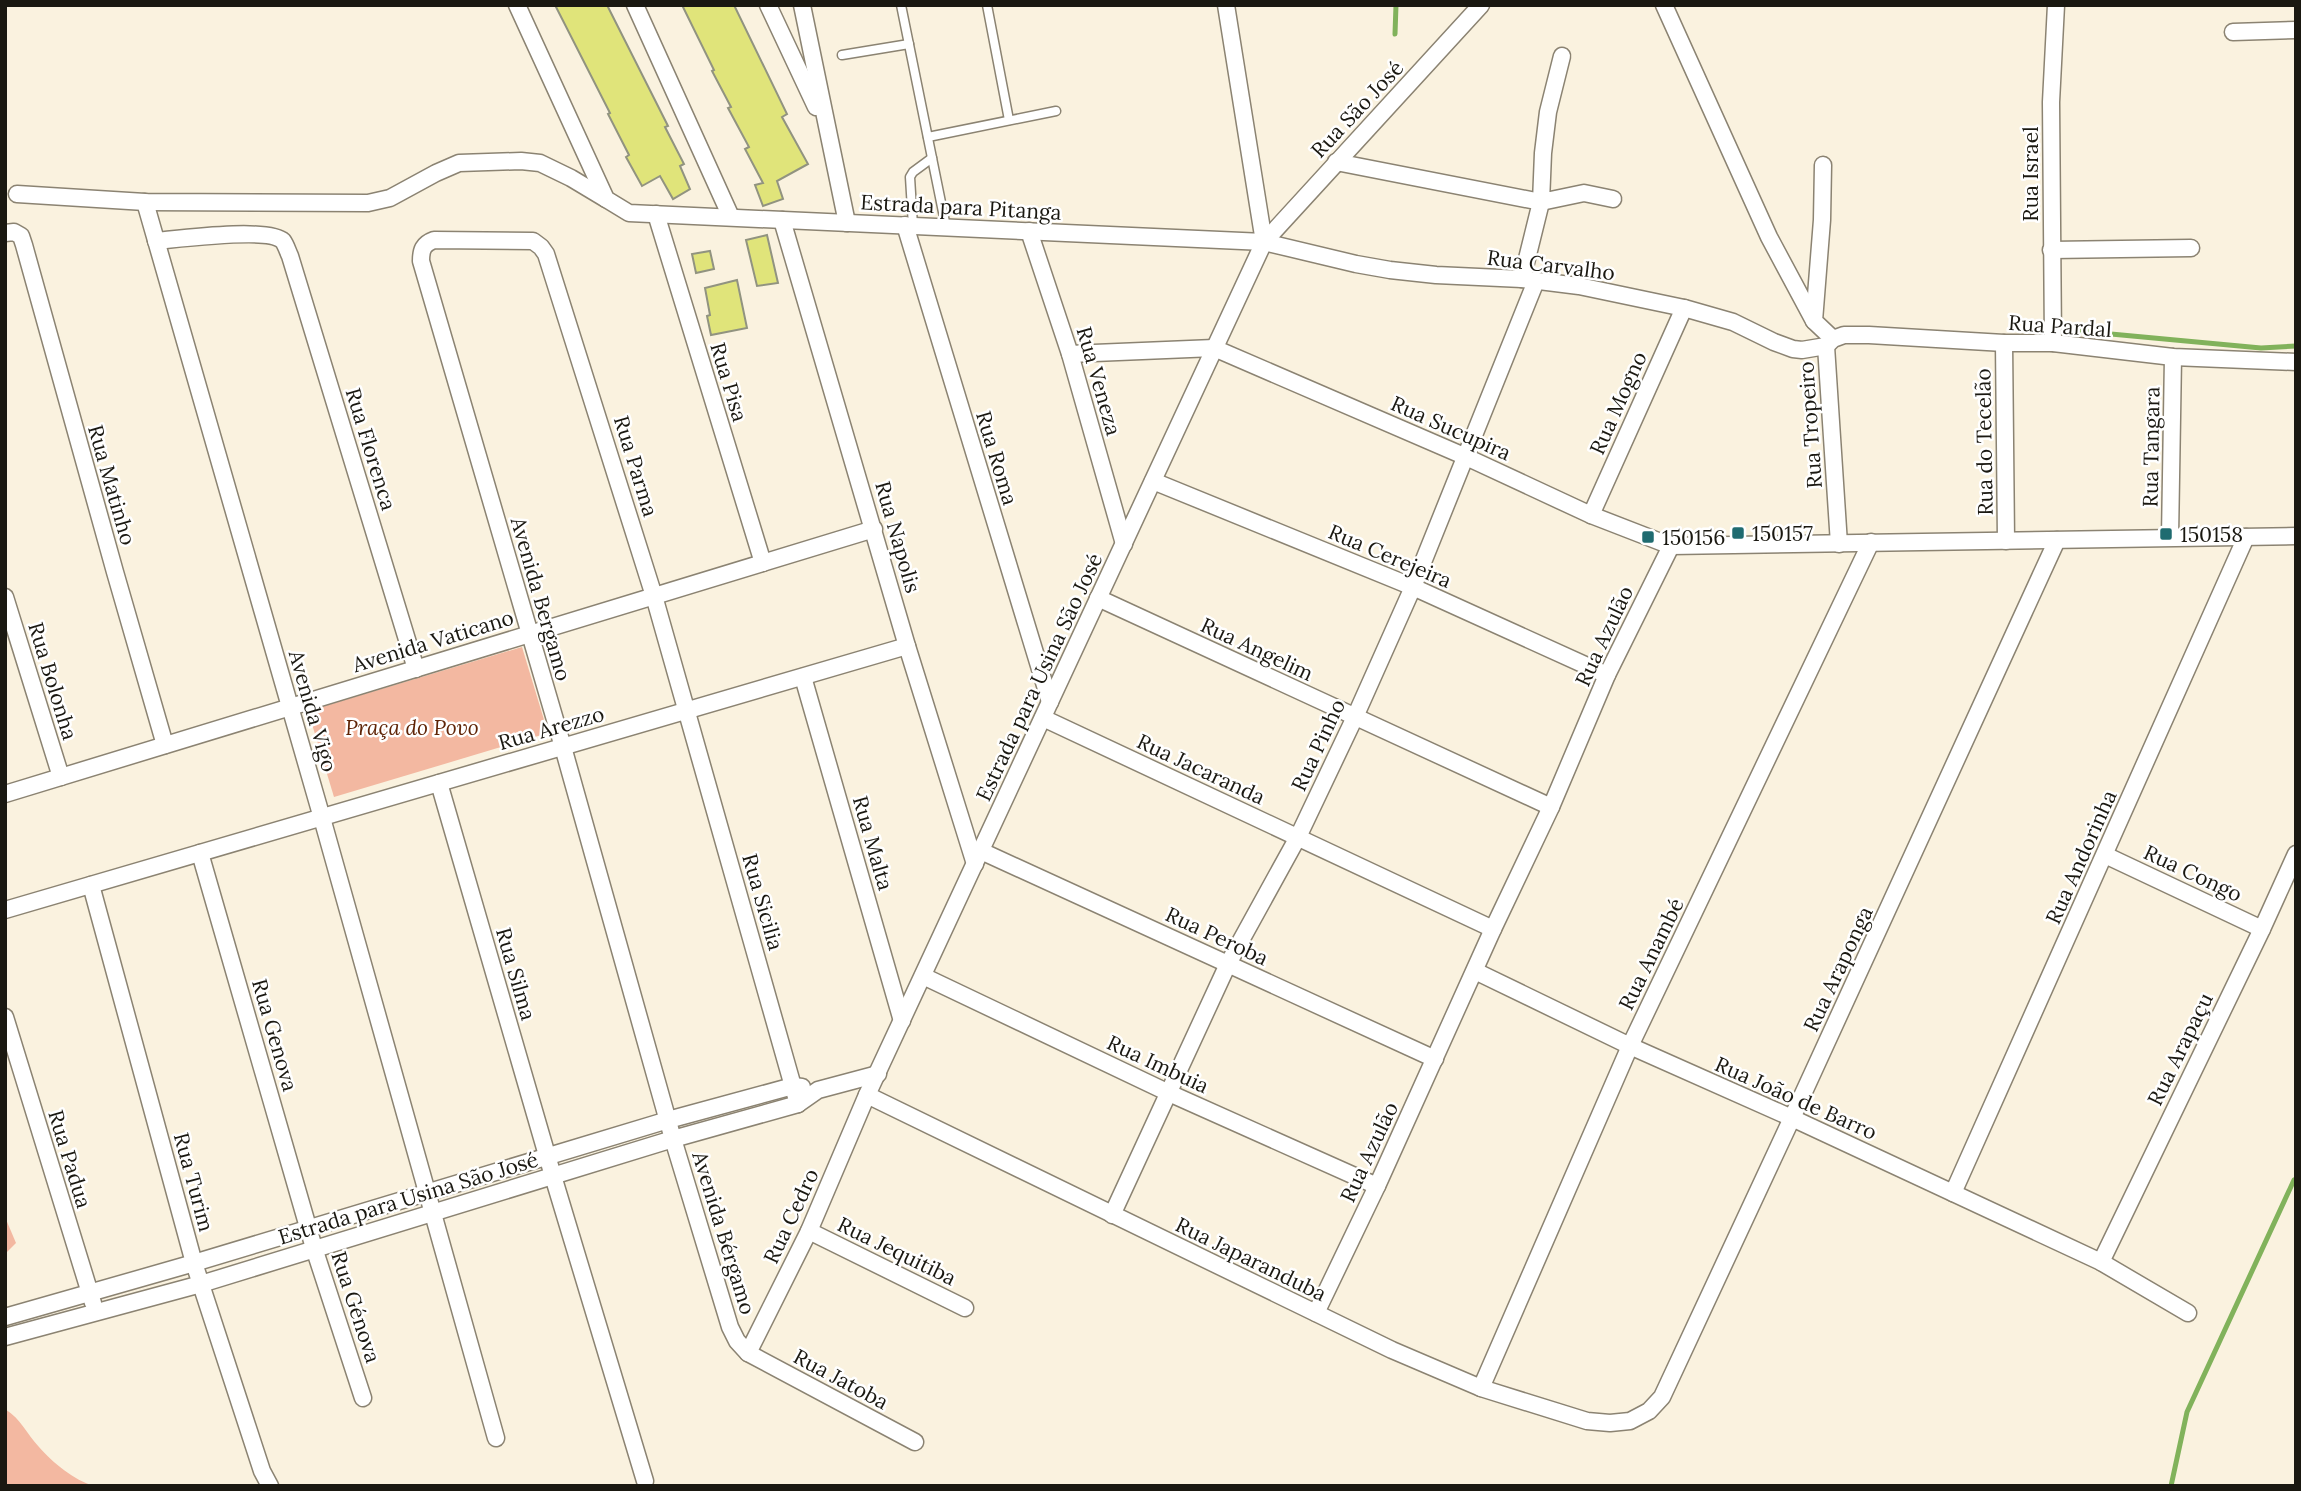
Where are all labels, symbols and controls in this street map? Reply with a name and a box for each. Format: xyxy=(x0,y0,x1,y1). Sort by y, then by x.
street label: Rua São José xyxy=(1305,55,1409,163)
street label: Rua Israel xyxy=(2017,126,2044,222)
street label: Estrada para Pitanga xyxy=(860,188,1062,226)
street label: Rua Carvalho xyxy=(1486,244,1616,286)
street label: Rua Pardal xyxy=(2007,309,2113,343)
street label: Rua Veneza xyxy=(1071,323,1127,439)
street label: Rua Pisa xyxy=(704,339,754,425)
street label: Rua Mogno xyxy=(1583,347,1653,459)
street label: Rua Tropeiro xyxy=(1792,360,1828,490)
street label: Rua do Tecelão xyxy=(1969,368,1999,516)
street label: Rua Florenca xyxy=(340,384,402,514)
street label: Rua Tangara xyxy=(2136,386,2166,508)
street label: Rua Sucupira xyxy=(1387,390,1515,466)
street label: Rua Roma xyxy=(970,408,1024,508)
street label: Rua Parma xyxy=(608,412,664,520)
street label: Rua Matinho xyxy=(82,422,142,548)
street label: Rua Napolis xyxy=(869,478,927,596)
street label: Avenida Bergamo xyxy=(504,513,577,684)
street label: Rua Cerejeira xyxy=(1324,518,1456,594)
place label: 150157 xyxy=(1752,520,1813,547)
place label: 150158 xyxy=(2180,521,2243,548)
place label: 150156 xyxy=(1662,524,1725,551)
marker: 150157 xyxy=(1730,525,1746,541)
marker: 150158 xyxy=(2158,526,2174,542)
marker: 150156 xyxy=(1640,529,1656,545)
street label: Estrada para Usina São José xyxy=(970,549,1108,805)
street label: Rua Azulão xyxy=(1569,581,1639,691)
street label: Avenida Vaticano xyxy=(348,604,517,679)
street label: Rua Angelim xyxy=(1196,611,1318,687)
street label: Rua Bolonha xyxy=(22,619,84,743)
street label: Avenida Vigo xyxy=(282,646,343,775)
street label: Rua Pinho xyxy=(1285,695,1351,795)
street label: Rua Arezzo xyxy=(495,700,607,756)
park label: Praça do Povo xyxy=(345,714,479,741)
street label: Rua Jacaranda xyxy=(1133,728,1270,811)
street label: Rua Andorinha xyxy=(2039,786,2123,928)
street label: Rua Malta xyxy=(847,793,899,893)
street label: Rua Congo xyxy=(2139,838,2247,908)
street label: Rua Sicilia xyxy=(736,851,790,954)
street label: Rua Anambé xyxy=(1612,894,1690,1014)
street label: Rua Peroba xyxy=(1161,900,1273,972)
street label: Rua Araponga xyxy=(1797,902,1879,1036)
street label: Rua Silma xyxy=(490,925,542,1024)
street label: Rua Genova xyxy=(246,976,304,1094)
street label: Rua Arapaçu xyxy=(2141,988,2219,1110)
street label: Rua Imbuia xyxy=(1103,1029,1213,1099)
street label: Rua João de Barro xyxy=(1711,1050,1881,1146)
street label: Rua Azulão xyxy=(1334,1097,1404,1207)
street label: Rua Padua xyxy=(42,1107,98,1212)
street label: Rua Turim xyxy=(168,1129,220,1235)
street label: Estrada para Usina São José xyxy=(275,1146,541,1250)
street label: Avenida Bérgamo xyxy=(686,1147,762,1318)
street label: Rua Cedro xyxy=(757,1164,825,1268)
street label: Rua Jequitiba xyxy=(833,1211,961,1291)
street label: Rua Japaranduba xyxy=(1171,1211,1331,1307)
street label: Rua Génova xyxy=(325,1248,387,1366)
street label: Rua Jatoba xyxy=(789,1343,893,1415)

